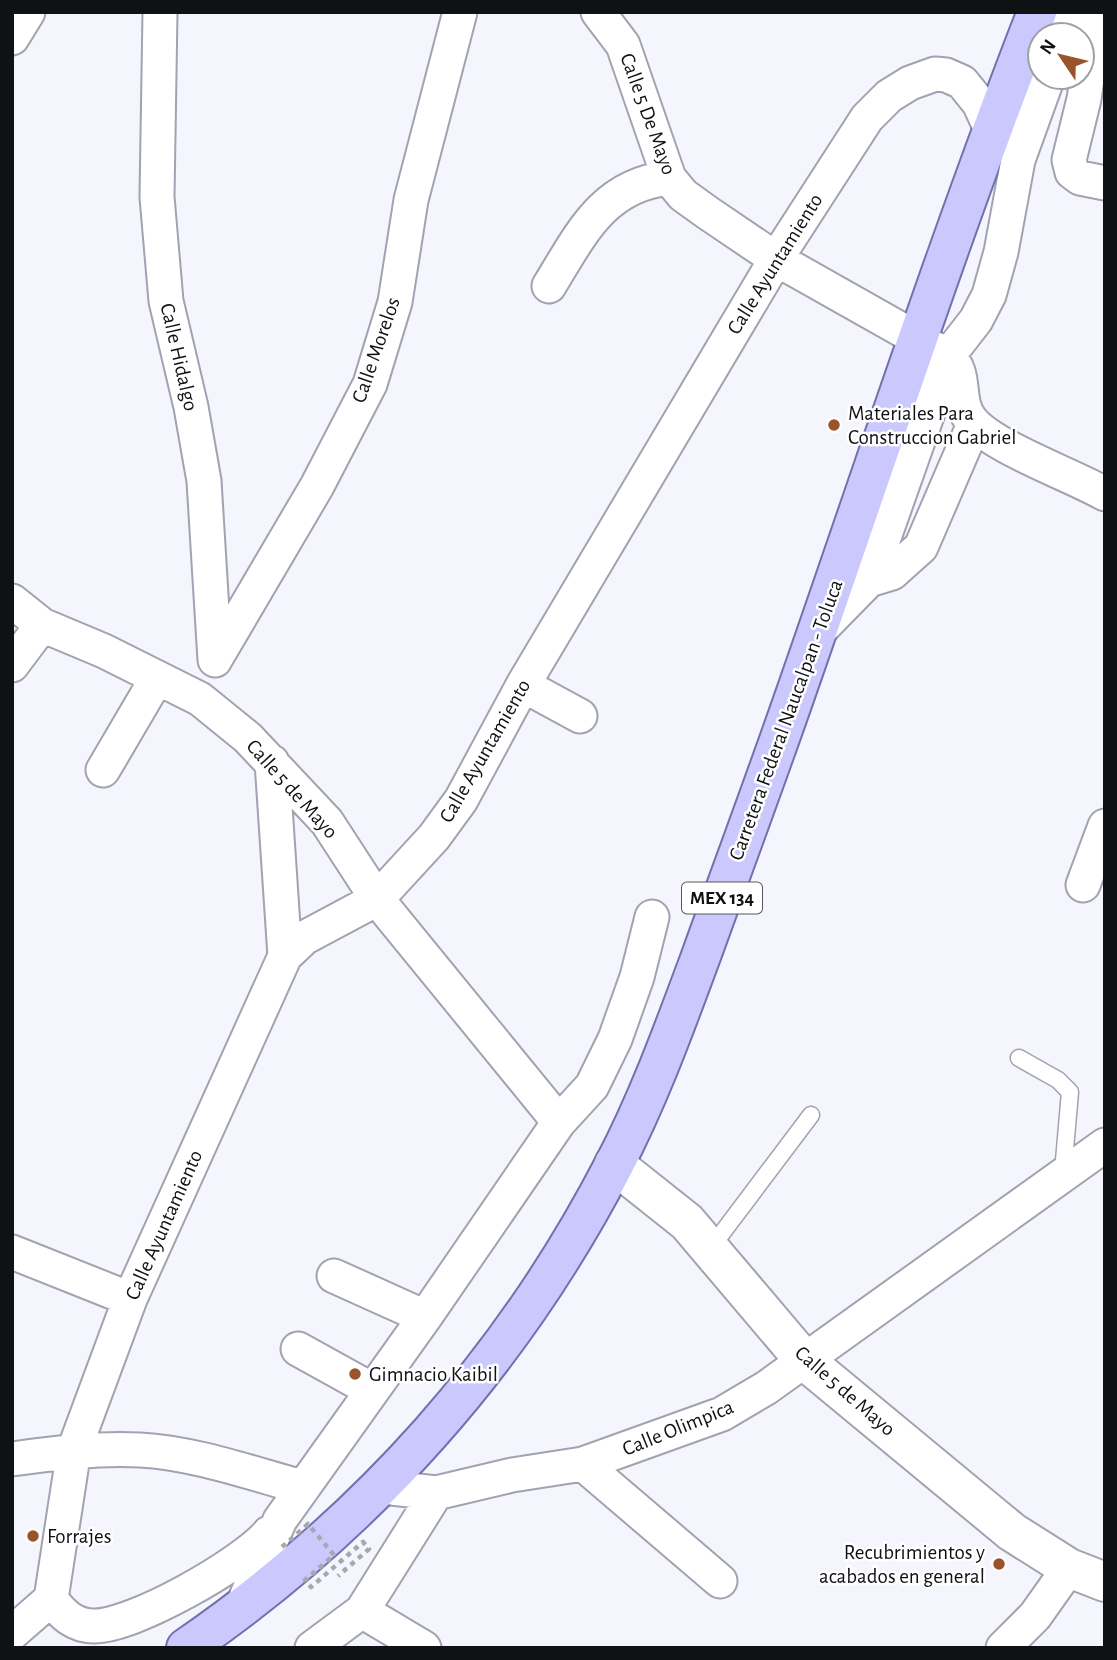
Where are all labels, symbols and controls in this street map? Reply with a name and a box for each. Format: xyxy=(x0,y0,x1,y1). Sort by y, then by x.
north arrow xyxy=(1026,21,1096,91)
text: N xyxy=(1037,36,1060,58)
street label: Calle 5 De Mayo xyxy=(616,50,680,178)
street label: Calle Ayuntamiento xyxy=(723,190,827,338)
street label: Calle Morelos xyxy=(348,295,404,405)
street label: Calle Hidalgo xyxy=(156,301,202,413)
place label: Materiales Para Construccion Gabriel xyxy=(848,403,1016,448)
marker: Materiales Para Construccion Gabriel xyxy=(826,417,842,433)
street label: Carretera Federal Naucalpan - Toluca xyxy=(725,577,847,863)
street label: Calle Ayuntamiento xyxy=(436,676,534,826)
street label: Calle 5 de Mayo xyxy=(242,735,342,843)
road number: MEX 134 xyxy=(682,882,762,914)
street label: Calle Ayuntamiento xyxy=(122,1147,206,1303)
street label: Calle 5 de Mayo xyxy=(791,1342,899,1440)
place label: Gimnacio Kaibil xyxy=(369,1364,498,1385)
marker: Gimnacio Kaibil xyxy=(347,1366,363,1382)
street label: Calle Olimpica xyxy=(619,1396,737,1460)
place label: Forrajes xyxy=(47,1526,112,1547)
marker: Forrajes xyxy=(25,1528,41,1544)
place label: Recubrimientos y acabados en general xyxy=(819,1542,985,1587)
marker: Recubrimientos y acabados en general xyxy=(991,1556,1007,1572)

